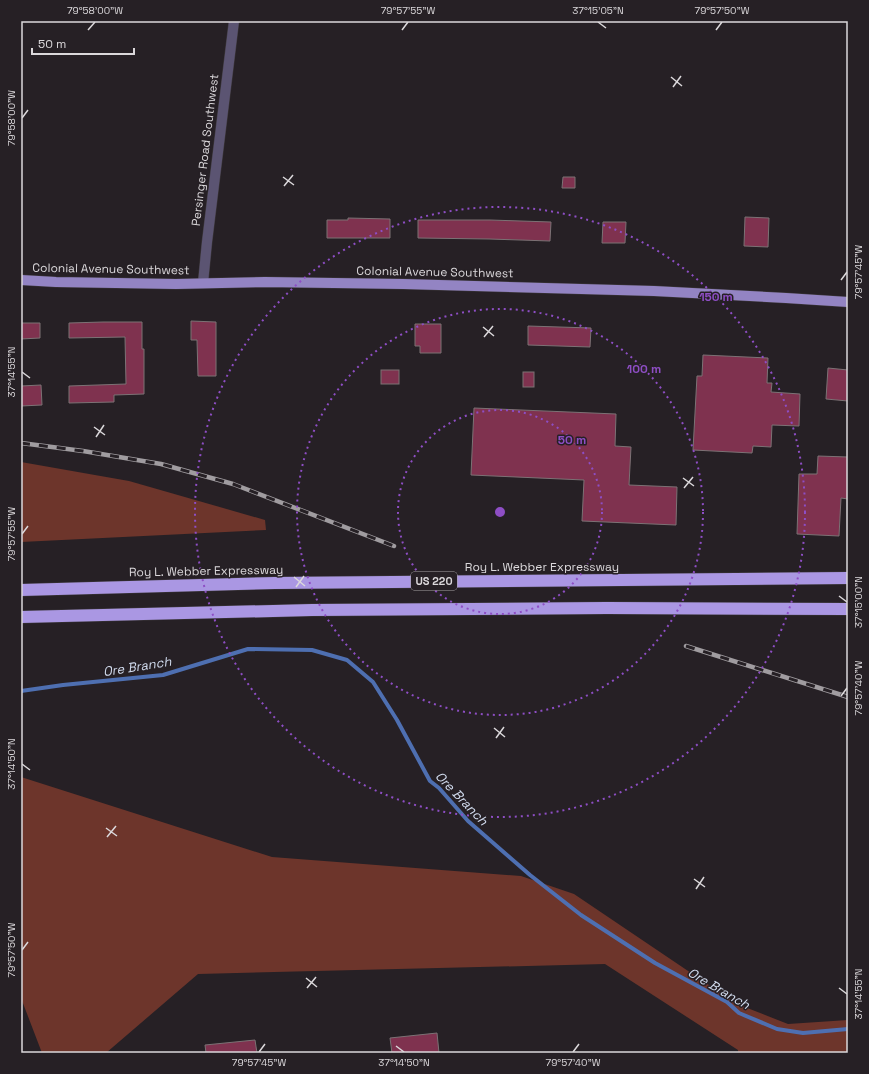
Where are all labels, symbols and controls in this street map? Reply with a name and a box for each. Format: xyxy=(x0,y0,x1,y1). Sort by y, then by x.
text: 79°58'00"W xyxy=(67,4,123,17)
text: 79°57'55"W xyxy=(381,4,436,17)
text: 37°15'05"N xyxy=(572,4,624,17)
text: 79°57'50"W xyxy=(695,4,750,17)
scale bar xyxy=(32,30,134,56)
text: 50 m xyxy=(38,36,66,52)
street label: Persinger Road Southwest xyxy=(188,73,222,227)
text: 79°58'00"W xyxy=(5,90,18,146)
text: 79°57'45"W xyxy=(852,245,865,299)
street label: Colonial Avenue Southwest xyxy=(32,260,190,278)
street label: Colonial Avenue Southwest xyxy=(356,263,514,281)
text: 150 m xyxy=(699,289,733,305)
text: 37°14'55"N xyxy=(5,347,18,397)
text: 100 m xyxy=(627,361,661,377)
text: 50 m xyxy=(558,432,586,448)
centre of rings xyxy=(493,505,507,519)
text: 79°57'55"W xyxy=(5,506,18,561)
street label: Roy L. Webber Expressway xyxy=(465,559,619,575)
street label: Roy L. Webber Expressway xyxy=(129,562,283,580)
road number: US 220 xyxy=(411,572,457,590)
text: 37°15'00"N xyxy=(852,576,865,628)
water label: Ore Branch xyxy=(102,653,173,680)
text: 79°57'40"W xyxy=(852,660,865,715)
text: 37°14'50"N xyxy=(5,738,18,790)
water label: Ore Branch xyxy=(432,768,492,830)
text: 79°57'50"W xyxy=(5,922,18,977)
water label: Ore Branch xyxy=(685,964,754,1014)
text: 37°14'55"N xyxy=(852,969,865,1019)
text: 79°57'45"W xyxy=(232,1056,286,1069)
text: 37°14'50"N xyxy=(378,1056,430,1069)
text: 79°57'40"W xyxy=(546,1056,601,1069)

